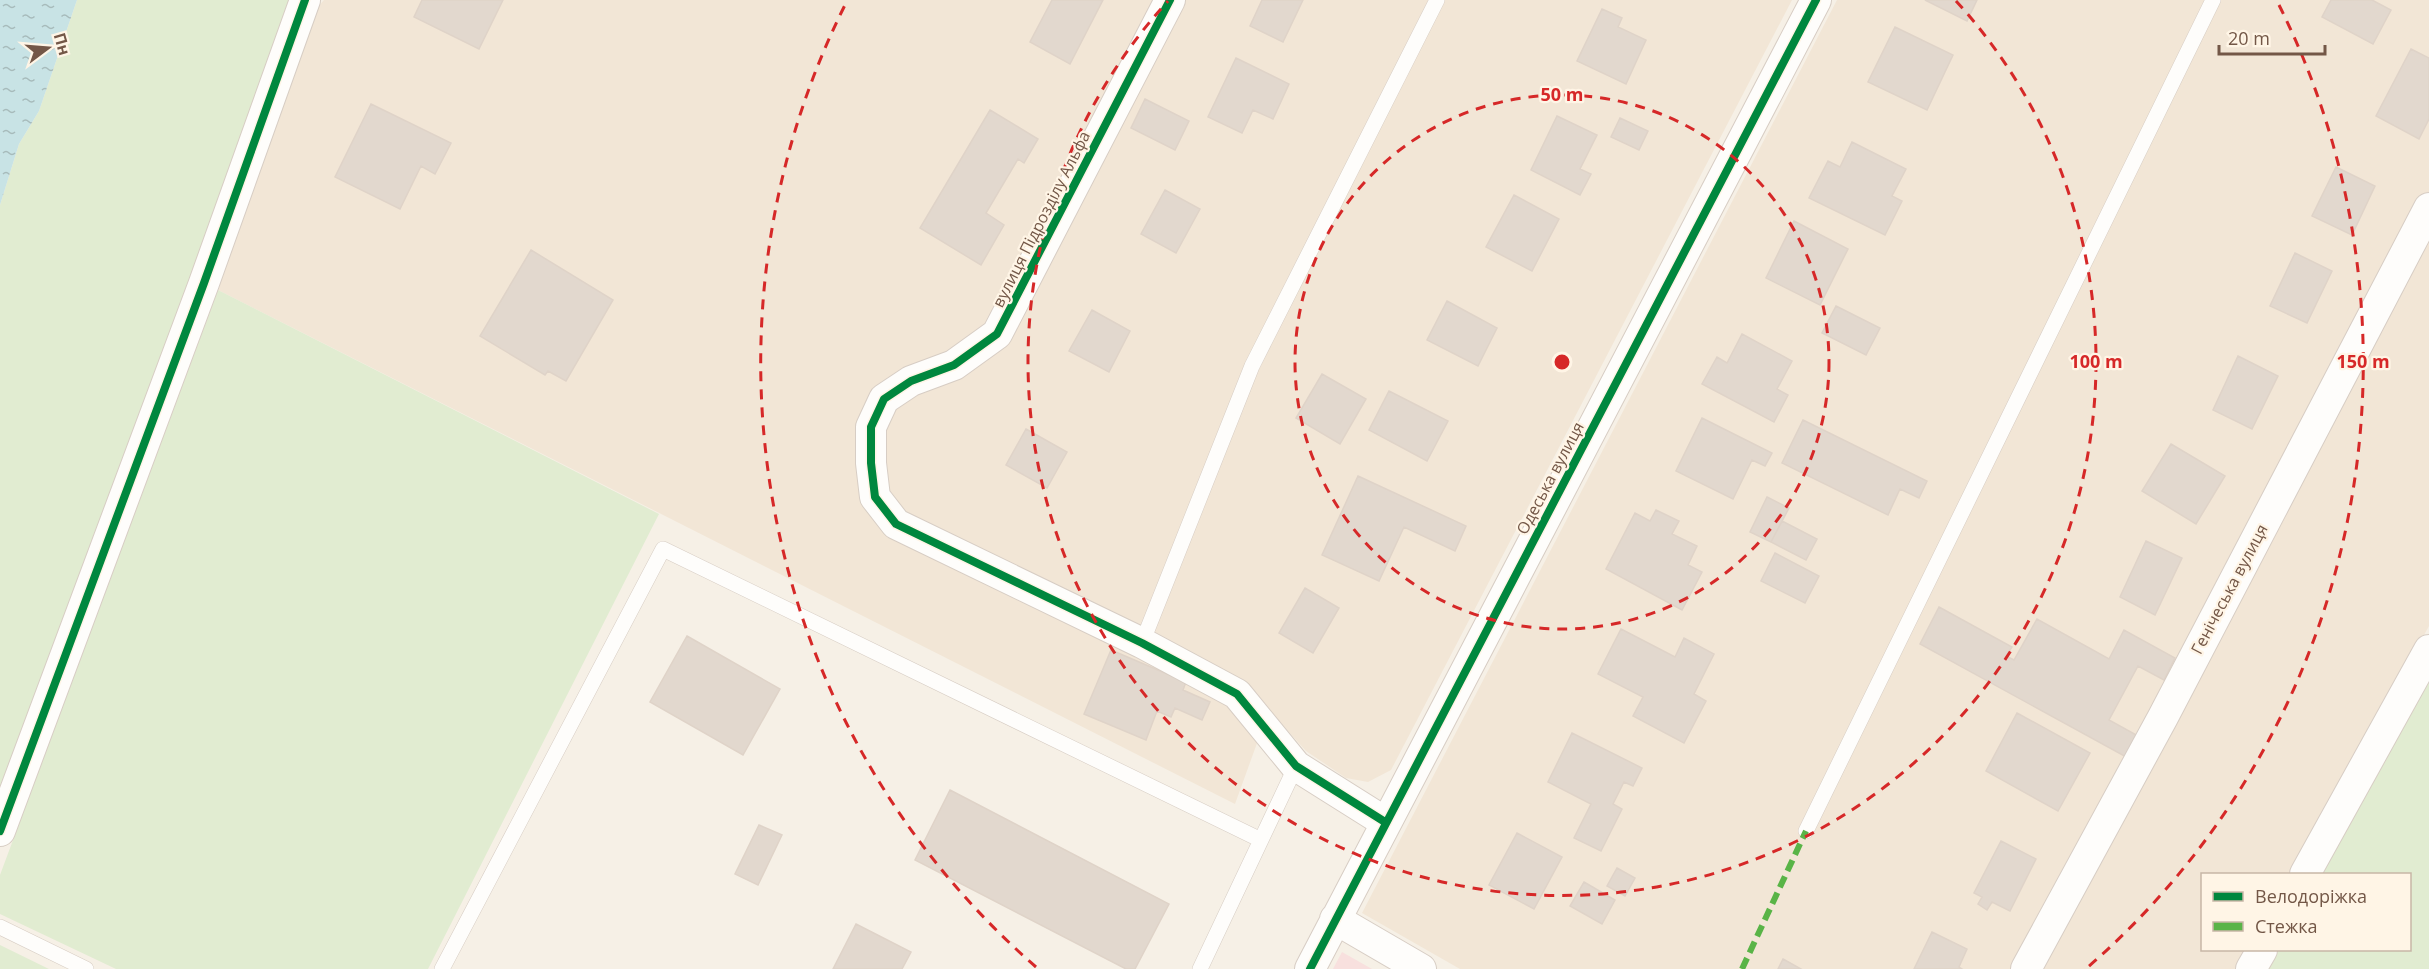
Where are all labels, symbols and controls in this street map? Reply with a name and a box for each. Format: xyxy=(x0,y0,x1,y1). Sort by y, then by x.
north arrow xyxy=(18,18,78,78)
scale bar xyxy=(2219,18,2326,56)
text: 20 m xyxy=(2228,26,2270,50)
text: Пн xyxy=(49,30,76,58)
text: 50 m xyxy=(1541,82,1583,106)
street label: вулиця Підрозділу Альфа xyxy=(987,127,1095,311)
text: 100 m xyxy=(2069,349,2123,373)
text: 150 m xyxy=(2336,349,2390,373)
centre of rings xyxy=(1552,352,1572,372)
street label: Одеська вулиця xyxy=(1511,418,1589,538)
street label: Генічеська вулиця xyxy=(2185,520,2273,658)
legend xyxy=(2201,873,2411,951)
text: Велодоріжка xyxy=(2255,884,2367,908)
text: Стежка xyxy=(2255,914,2317,938)

